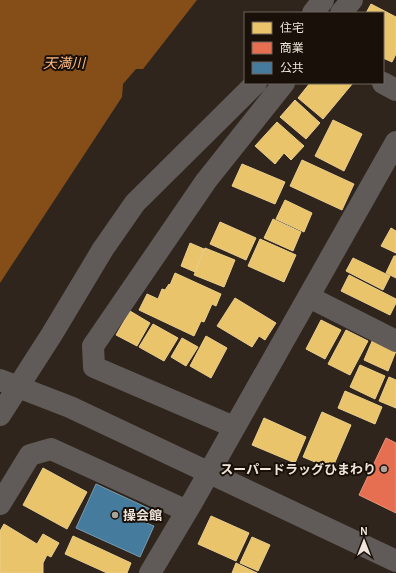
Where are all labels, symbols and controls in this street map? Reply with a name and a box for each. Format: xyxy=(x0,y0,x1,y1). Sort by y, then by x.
legend xyxy=(244,12,384,84)
text: 住宅 xyxy=(280,21,304,35)
text: 商業 xyxy=(280,41,304,55)
water label: 天満川 xyxy=(43,55,87,72)
text: 公共 xyxy=(280,61,304,75)
place label: スーパードラッグひまわり xyxy=(220,462,376,477)
marker: スーパードラッグひまわり xyxy=(379,464,389,474)
place label: 操会館 xyxy=(123,508,162,523)
marker: 操会館 xyxy=(110,510,120,520)
north arrow xyxy=(344,521,384,561)
text: N xyxy=(360,525,368,538)

